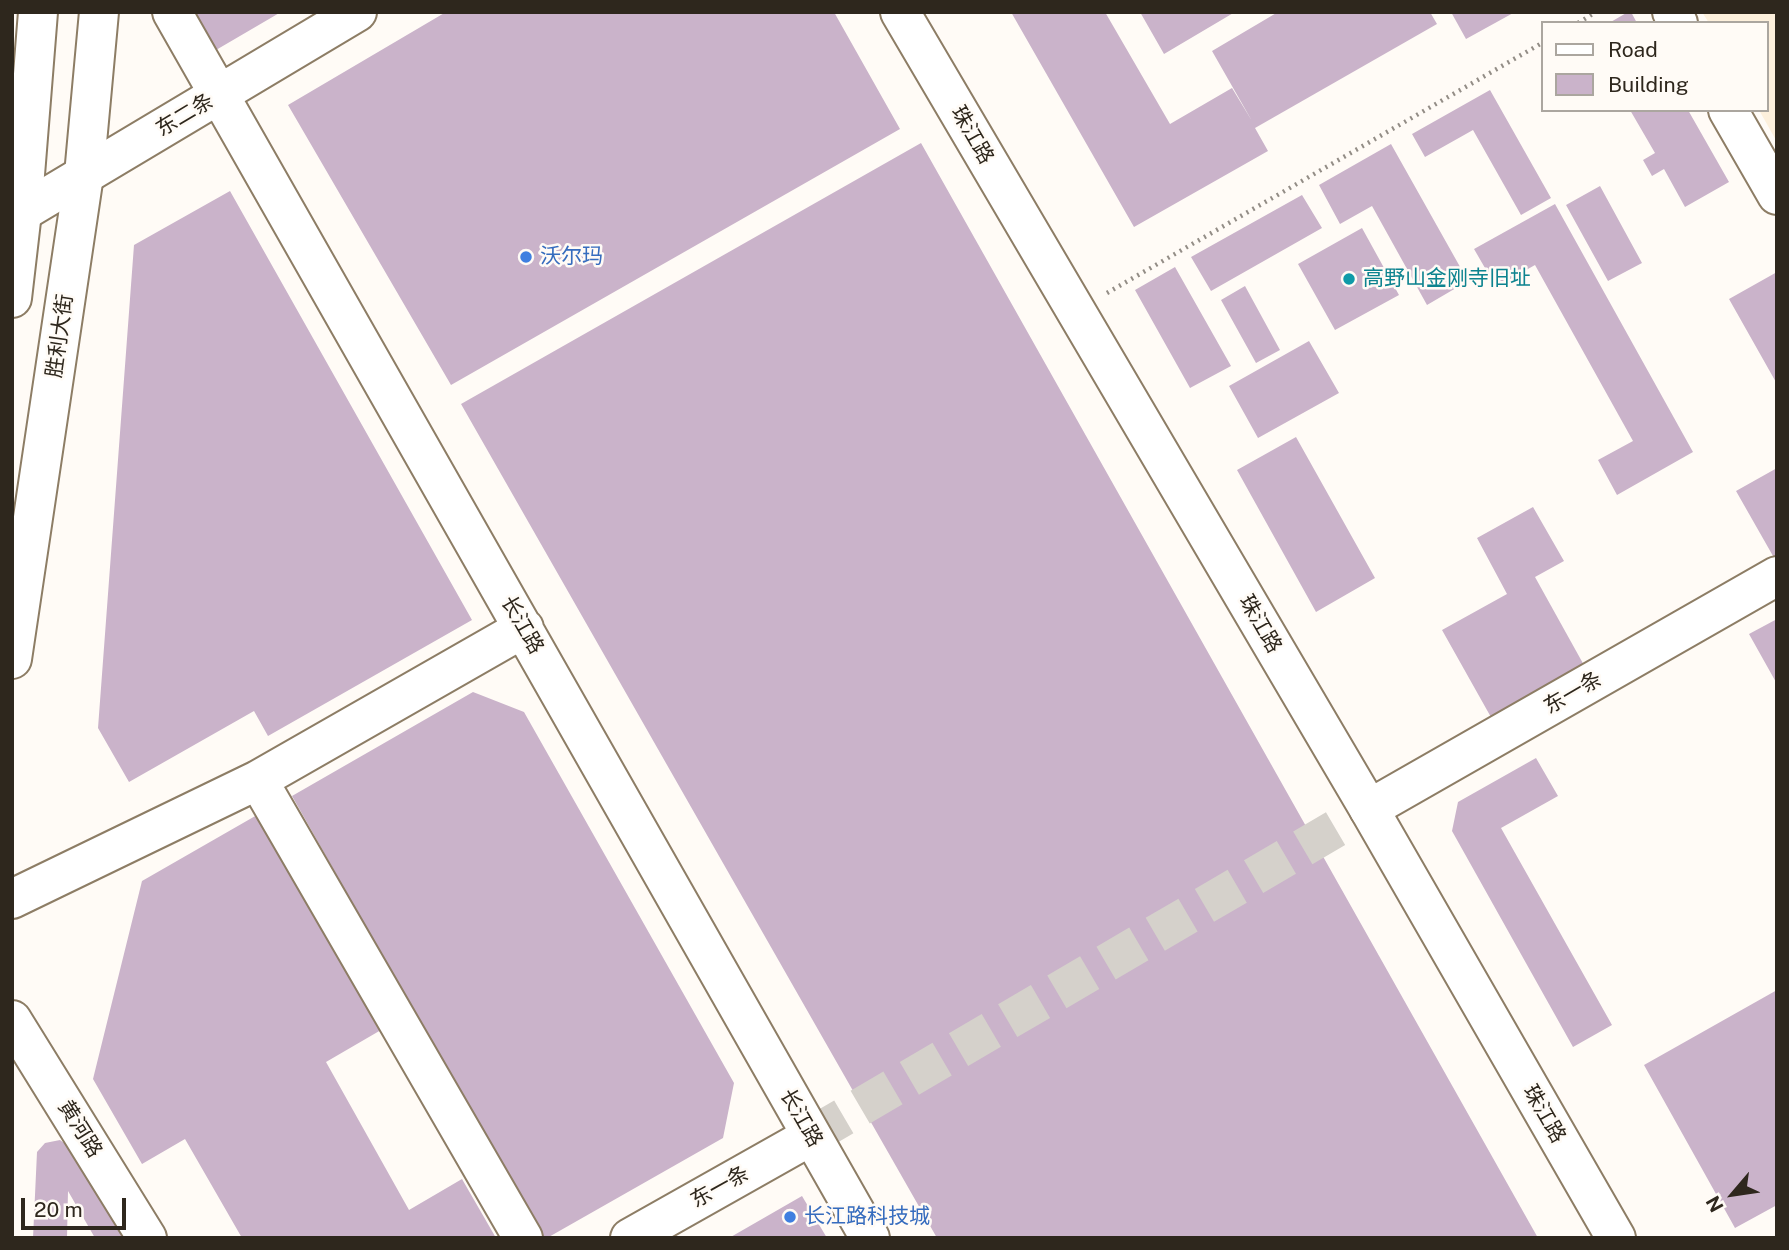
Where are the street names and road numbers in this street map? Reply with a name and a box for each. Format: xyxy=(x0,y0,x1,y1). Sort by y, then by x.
street label: 东二条 xyxy=(152,88,218,142)
street label: 珠江路 xyxy=(945,101,999,169)
street label: 胜利大街 xyxy=(42,293,78,379)
street label: 珠江路 xyxy=(1233,590,1287,658)
street label: 长江路 xyxy=(495,591,549,659)
street label: 东一条 xyxy=(1539,666,1607,720)
street label: 珠江路 xyxy=(1517,1080,1571,1148)
street label: 长江路 xyxy=(774,1084,828,1152)
street label: 黄河路 xyxy=(53,1096,107,1162)
street label: 东一条 xyxy=(686,1161,754,1213)

